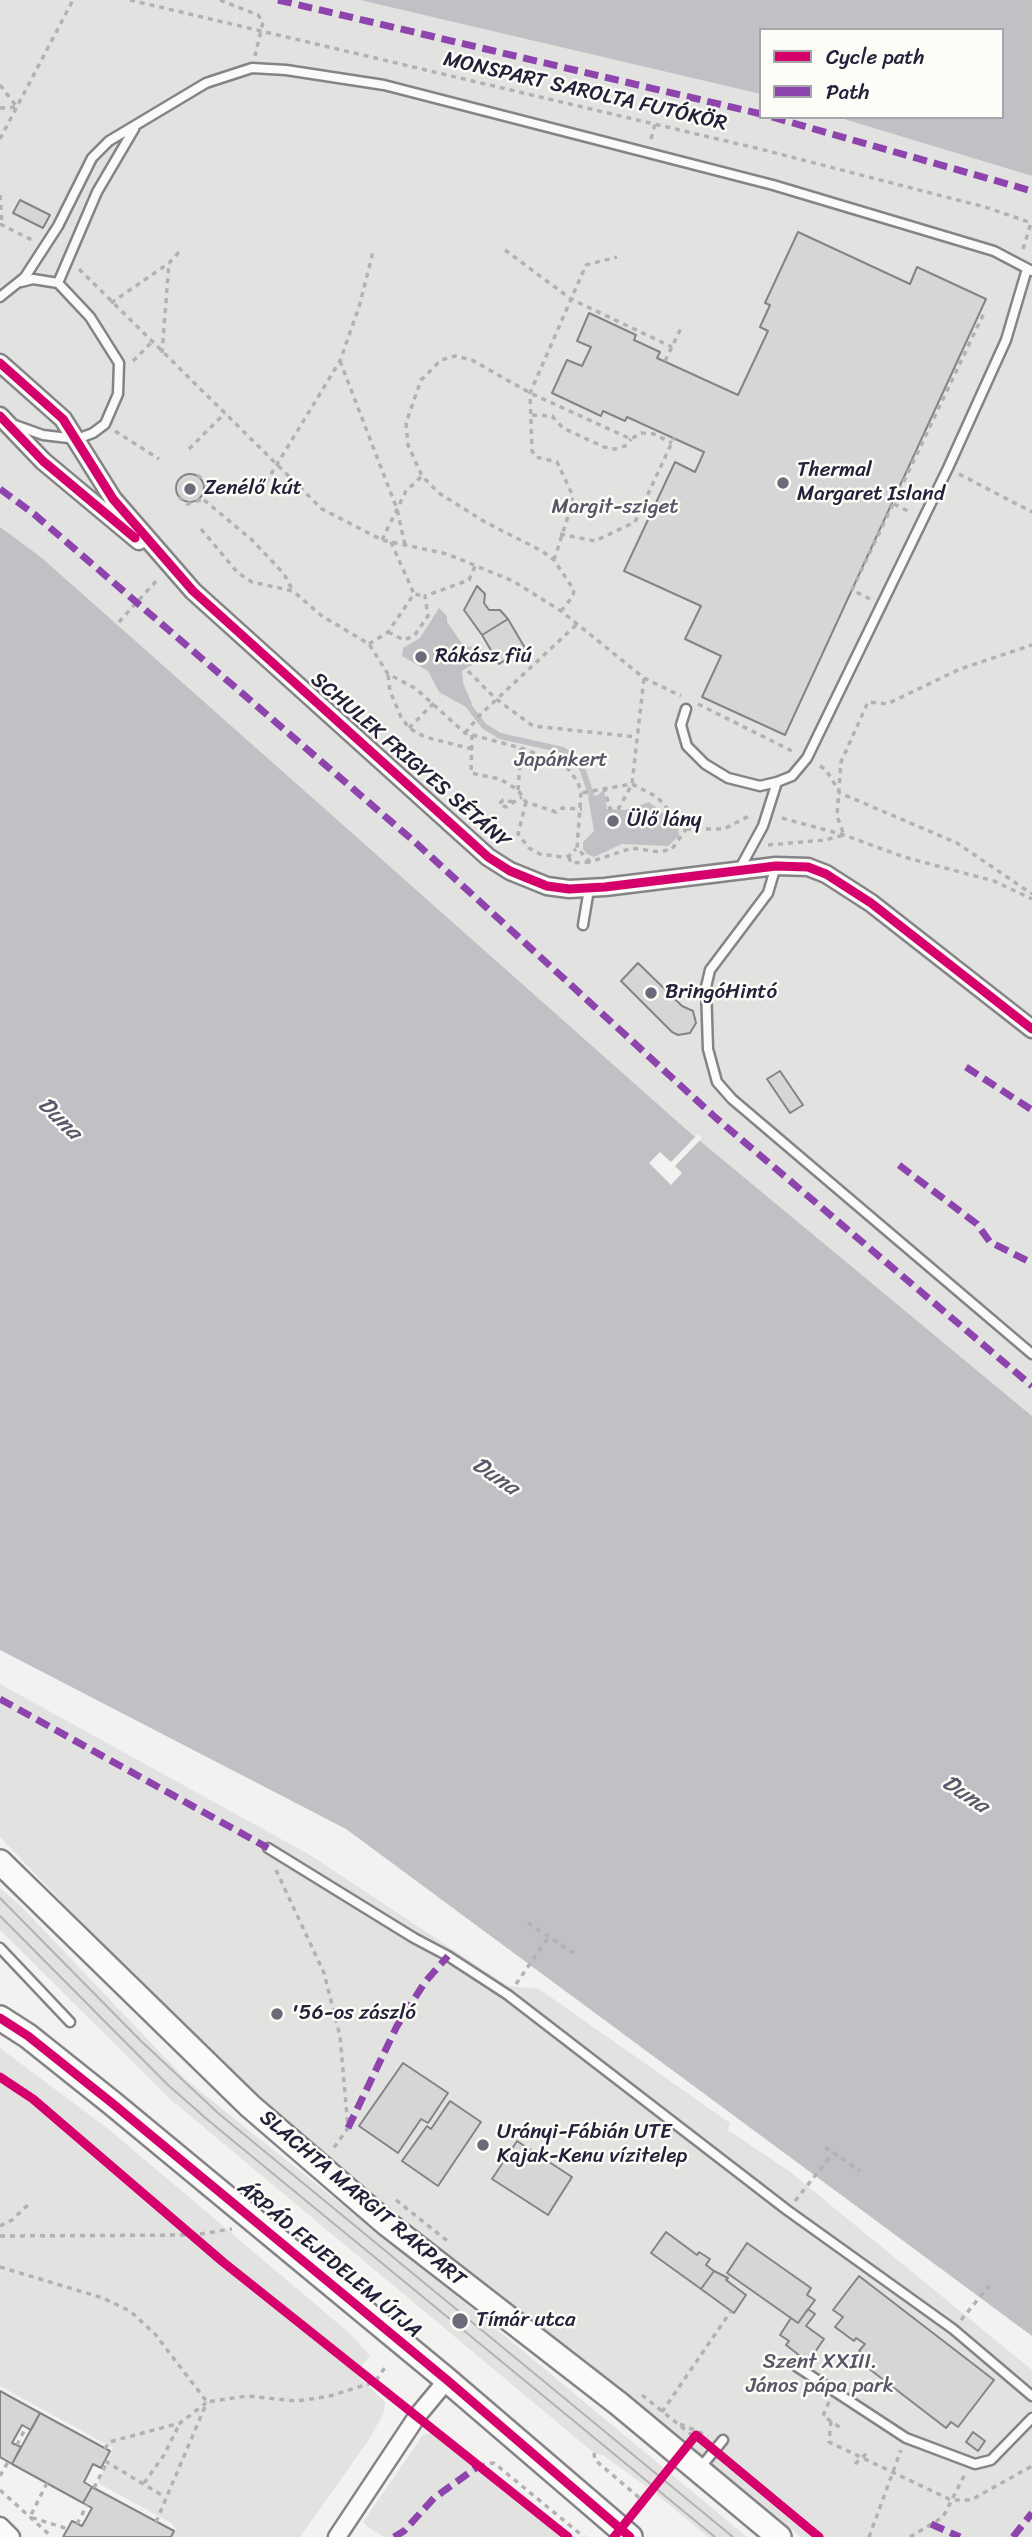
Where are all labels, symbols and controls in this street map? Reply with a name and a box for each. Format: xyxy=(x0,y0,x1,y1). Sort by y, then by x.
legend xyxy=(759,28,1004,119)
text: Cycle path xyxy=(826,38,925,76)
street label: MONSPART SAROLTA FUTÓKÖR xyxy=(441,47,729,137)
text: Path xyxy=(826,73,869,111)
place label: Thermal Margaret Island xyxy=(797,458,945,508)
marker: Thermal Margaret Island xyxy=(775,475,791,491)
place label: Zenélő kút xyxy=(204,476,302,502)
marker: Zenélő kút xyxy=(182,481,198,497)
park label: Margit-sziget xyxy=(552,495,678,521)
place label: Rákász fiú xyxy=(435,644,532,670)
marker: Rákász fiú xyxy=(413,649,429,665)
street label: SCHULEK FRIGYES SÉTÁNY xyxy=(305,668,515,854)
park label: Japánkert xyxy=(514,748,608,774)
place label: Ülő lány xyxy=(627,808,702,834)
marker: Ülő lány xyxy=(605,813,621,829)
place label: BringóHintó xyxy=(665,980,777,1006)
marker: BringóHintó xyxy=(643,985,659,1001)
water label: Duna xyxy=(31,1092,87,1146)
water label: Duna xyxy=(467,1452,523,1502)
water label: Duna xyxy=(937,1770,993,1820)
place label: '56-os zászló xyxy=(291,2001,416,2027)
marker: '56-os zászló xyxy=(269,2006,285,2022)
street label: SLACHTA MARGIT RAKPART xyxy=(254,2105,470,2293)
place label: Urányi-Fábián UTE Kajak-Kenu vízitelep xyxy=(497,2120,687,2170)
marker: Urányi-Fábián UTE Kajak-Kenu vízitelep xyxy=(475,2137,491,2153)
street label: ÁRPÁD FEJEDELEM ÚTJA xyxy=(232,2176,426,2344)
place label: Tímár utca xyxy=(476,2308,576,2334)
marker: Tímár utca xyxy=(450,2311,470,2331)
park label: Szent XXIII. János pápa park xyxy=(746,2350,894,2400)

